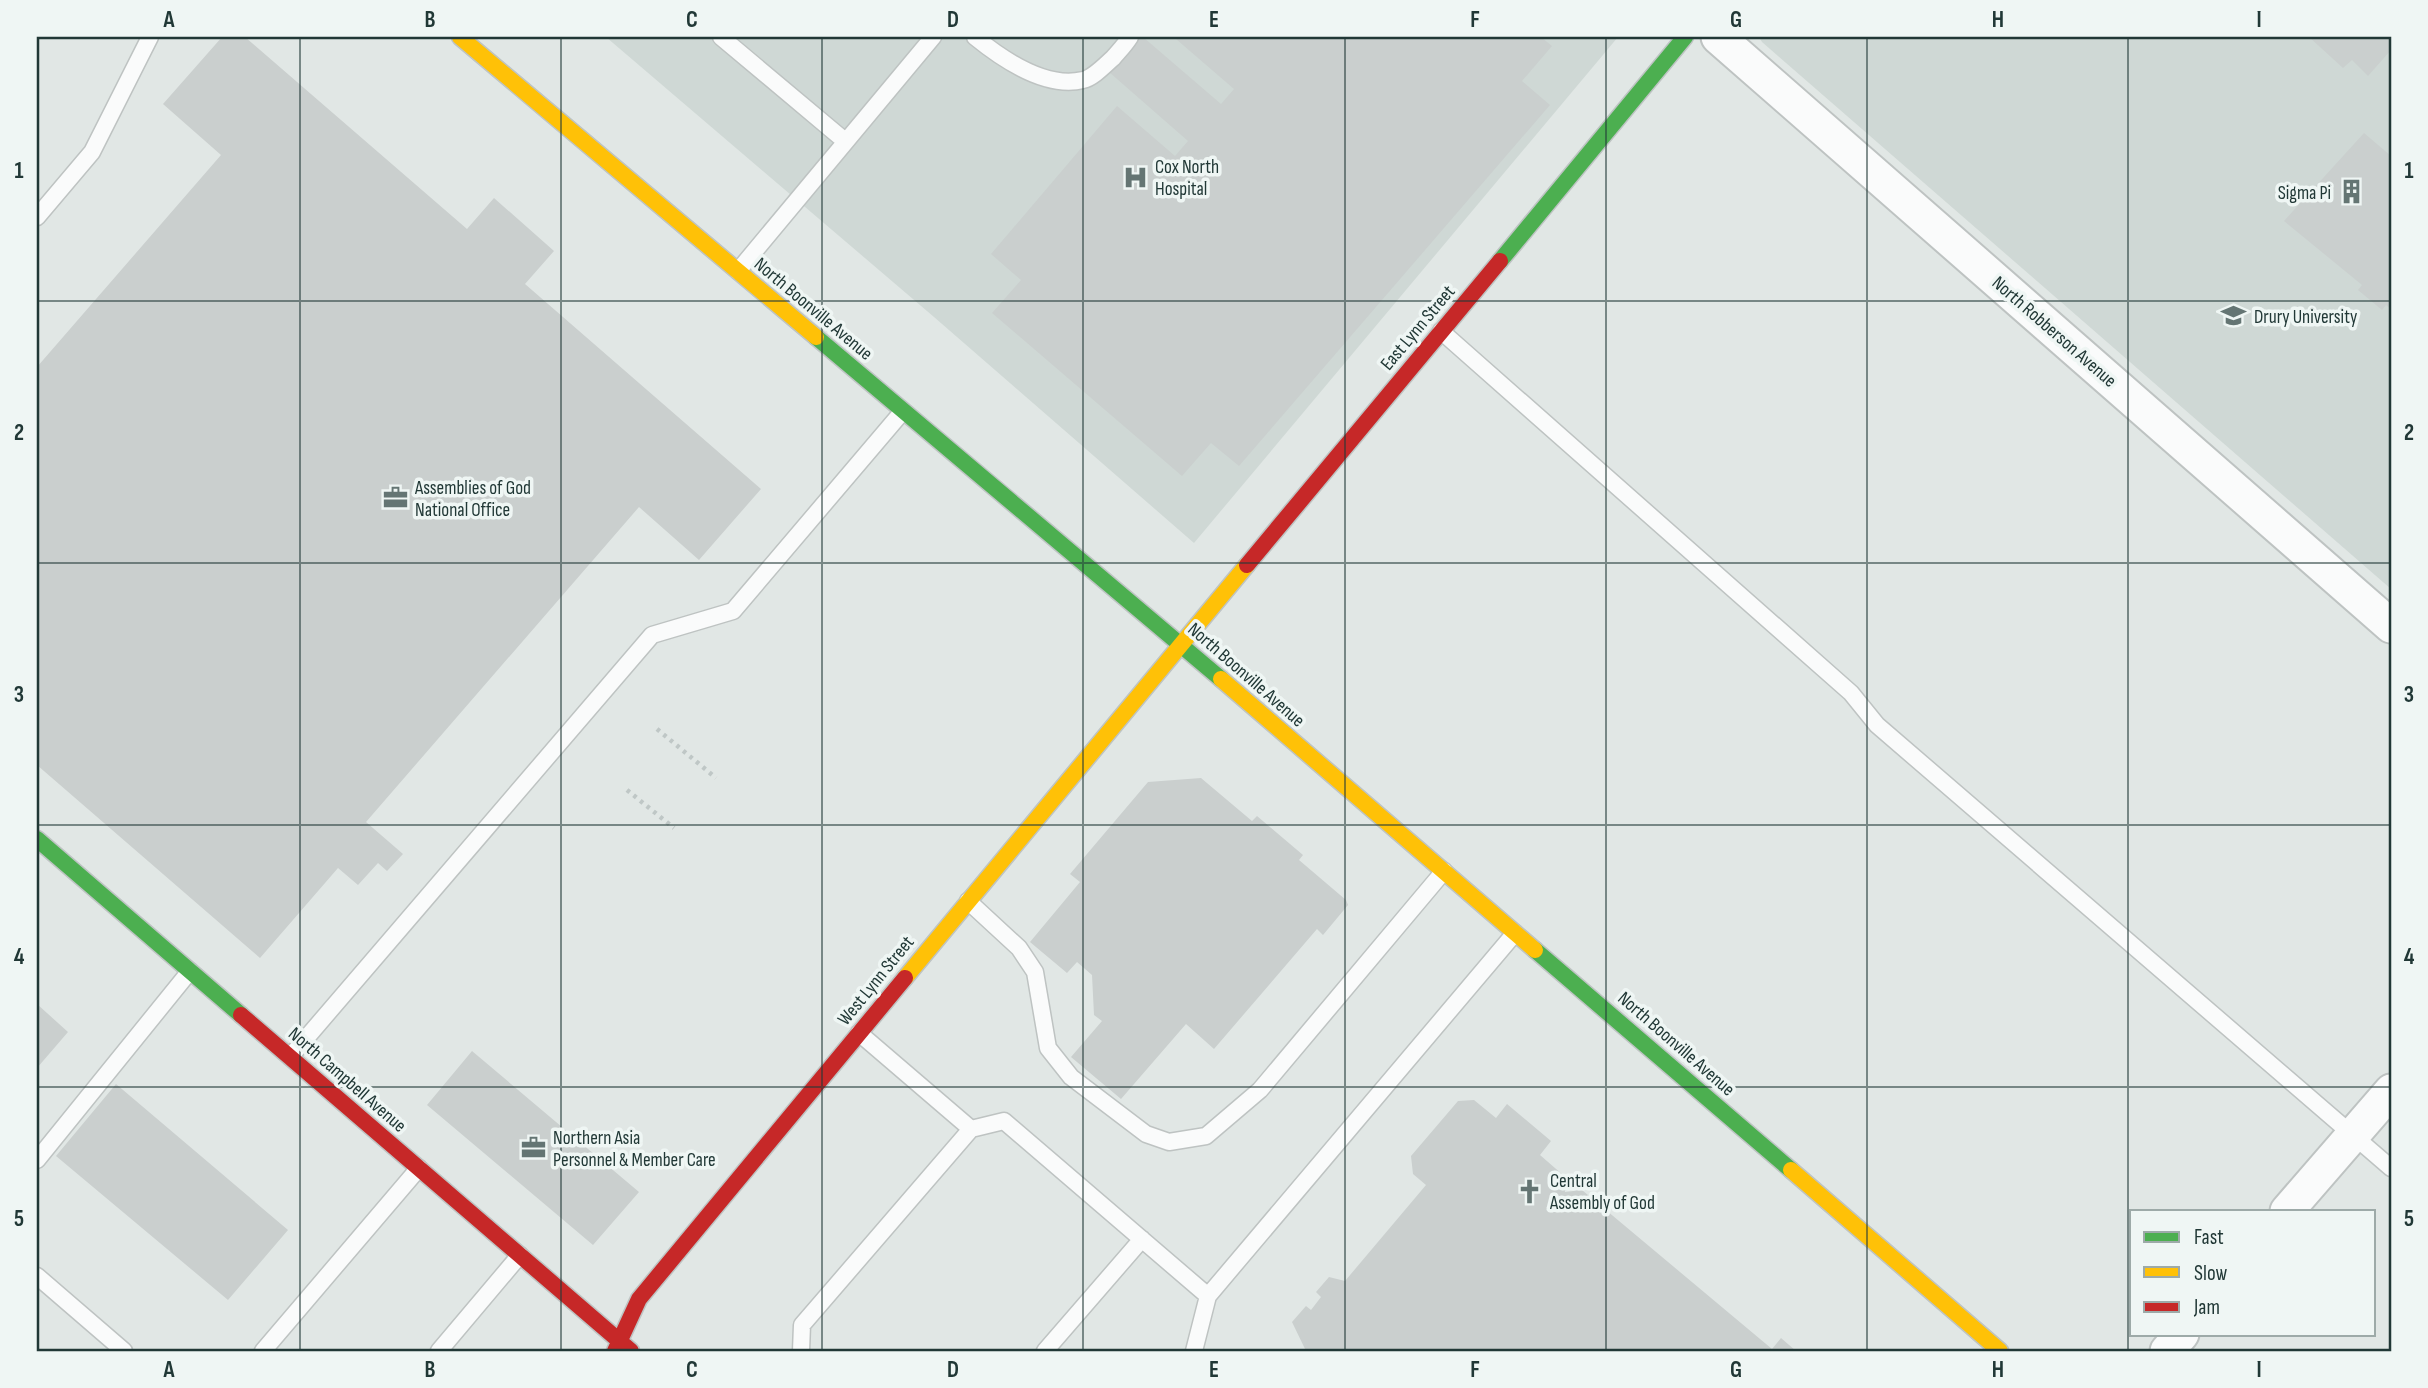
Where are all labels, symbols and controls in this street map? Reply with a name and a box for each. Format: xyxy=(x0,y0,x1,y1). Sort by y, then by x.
text: A xyxy=(163,6,176,34)
text: B xyxy=(425,6,436,34)
text: C xyxy=(686,6,698,34)
text: D xyxy=(947,6,959,34)
text: E xyxy=(1209,6,1219,34)
text: F xyxy=(1470,6,1480,34)
text: G xyxy=(1730,6,1742,34)
text: H xyxy=(1992,6,2004,34)
text: I xyxy=(2256,6,2262,34)
place label: Cox North Hospital xyxy=(1155,156,1219,201)
text: 1 xyxy=(14,157,24,185)
text: 1 xyxy=(2404,157,2414,185)
hospital icon: Cox North Hospital xyxy=(1121,163,1149,191)
building icon: Sigma Pi xyxy=(2337,178,2365,206)
place label: Sigma Pi xyxy=(2278,182,2331,205)
street label: North Boonville Avenue xyxy=(749,253,877,365)
street label: North Robberson Avenue xyxy=(1987,272,2121,392)
street label: East Lynn Street xyxy=(1376,281,1460,375)
school or university icon: Drury University xyxy=(2220,302,2248,330)
place label: Drury University xyxy=(2254,306,2358,329)
text: 2 xyxy=(14,419,24,447)
text: 2 xyxy=(2404,419,2414,447)
place label: Assemblies of God National Office xyxy=(414,477,531,522)
office icon: Assemblies of God National Office xyxy=(381,484,409,512)
street label: North Boonville Avenue xyxy=(1183,618,1309,732)
text: 3 xyxy=(14,681,24,709)
text: 3 xyxy=(2404,681,2414,709)
street label: West Lynn Street xyxy=(833,931,919,1030)
text: 4 xyxy=(14,943,25,971)
text: 4 xyxy=(2404,943,2415,971)
street label: North Boonville Avenue xyxy=(1613,987,1739,1101)
street label: North Campbell Avenue xyxy=(283,1023,411,1138)
place label: Northern Asia Personnel & Member Care xyxy=(553,1127,716,1172)
office icon: Northern Asia Personnel & Member Care xyxy=(519,1134,547,1162)
place label: Central Assembly of God xyxy=(1549,1170,1655,1215)
church icon: Central Assembly of God xyxy=(1516,1177,1544,1205)
text: 5 xyxy=(14,1205,24,1233)
text: 5 xyxy=(2404,1205,2414,1233)
legend xyxy=(2130,1210,2376,1336)
text: Fast xyxy=(2194,1225,2224,1250)
text: Slow xyxy=(2194,1261,2228,1286)
text: Jam xyxy=(2193,1295,2220,1320)
text: A xyxy=(163,1356,176,1384)
text: B xyxy=(425,1356,436,1384)
text: C xyxy=(686,1356,698,1384)
text: D xyxy=(947,1356,959,1384)
text: E xyxy=(1209,1356,1219,1384)
text: F xyxy=(1470,1356,1480,1384)
text: G xyxy=(1730,1356,1742,1384)
text: H xyxy=(1992,1356,2004,1384)
text: I xyxy=(2256,1356,2262,1384)

